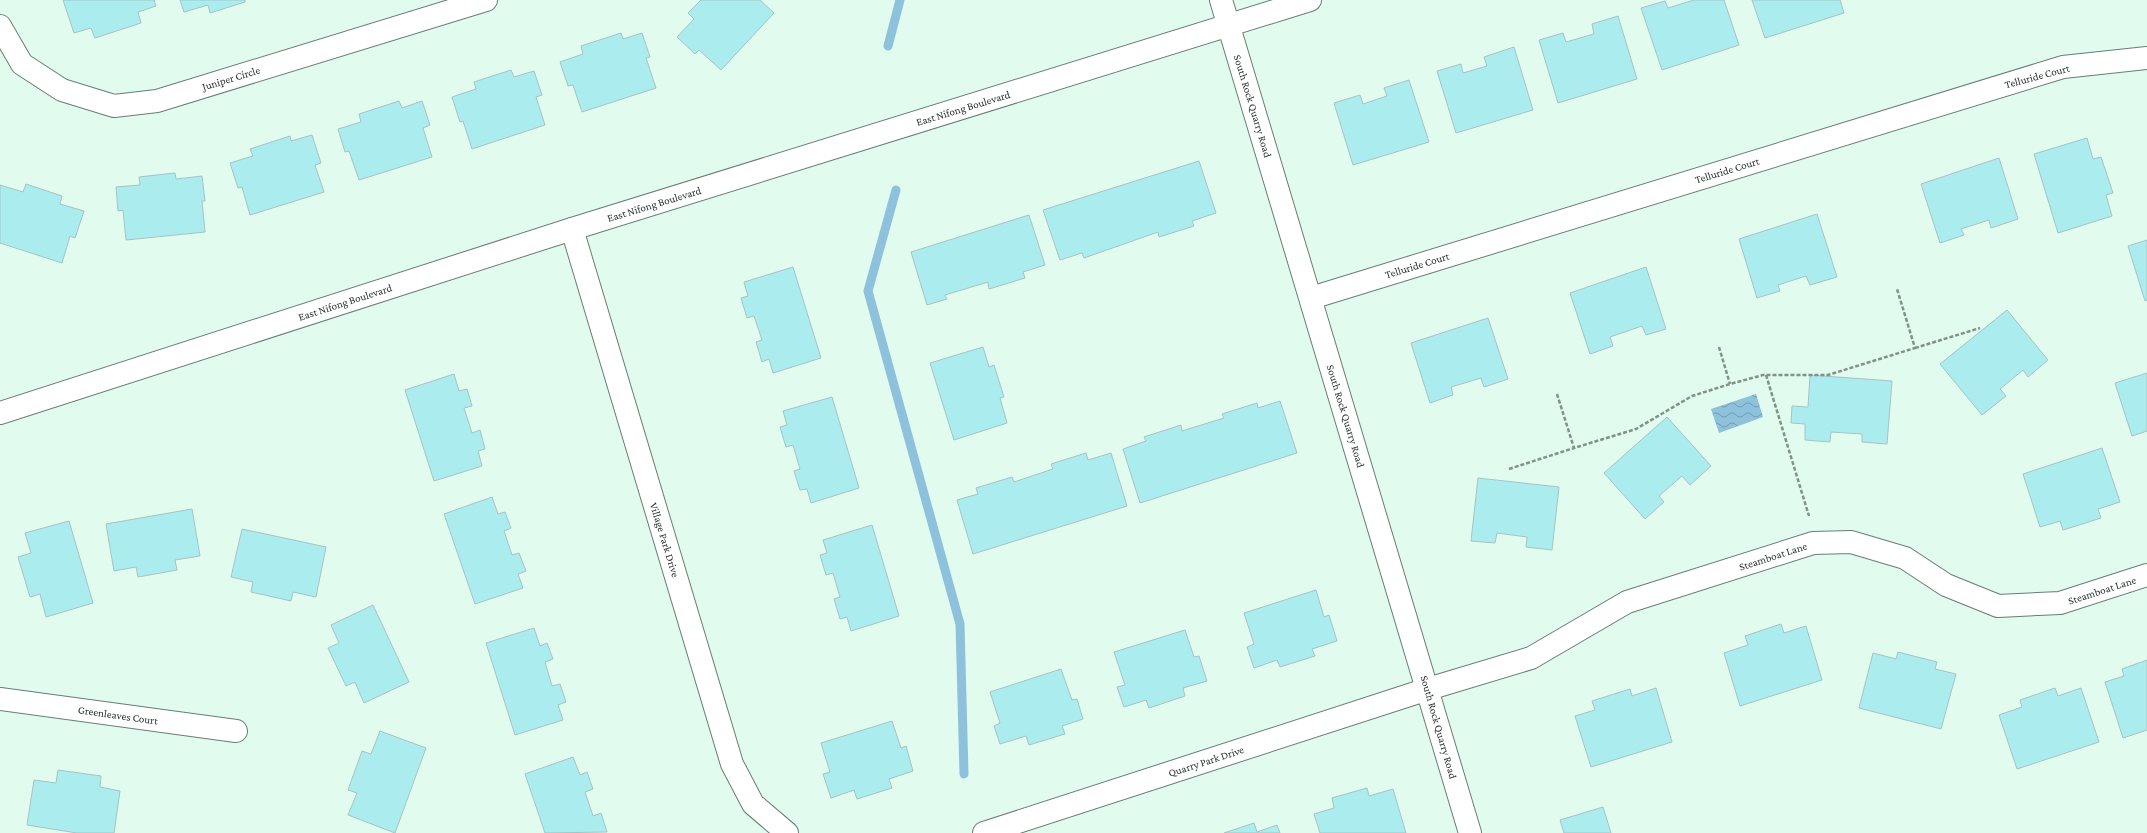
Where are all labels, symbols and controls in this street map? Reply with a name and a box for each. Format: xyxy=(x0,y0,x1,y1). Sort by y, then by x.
street label: South Rock Quarry Road xyxy=(1231,53,1274,159)
street label: Telluride Court xyxy=(2003,61,2071,90)
street label: Juniper Circle xyxy=(200,63,262,94)
street label: East Nifong Boulevard xyxy=(915,88,1012,129)
street label: Telluride Court xyxy=(1693,154,1761,185)
street label: East Nifong Boulevard xyxy=(606,184,703,225)
street label: Telluride Court xyxy=(1383,249,1451,280)
street label: East Nifong Boulevard xyxy=(297,281,394,324)
street label: South Rock Quarry Road xyxy=(1324,363,1367,469)
street label: Village Park Drive xyxy=(647,501,682,579)
street label: Steamboat Lane xyxy=(1738,539,1809,573)
street label: Steamboat Lane xyxy=(2067,573,2138,607)
street label: South Rock Quarry Road xyxy=(1418,674,1460,780)
street label: Greenleaves Court xyxy=(77,703,159,727)
street label: Quarry Park Drive xyxy=(1167,743,1246,780)

